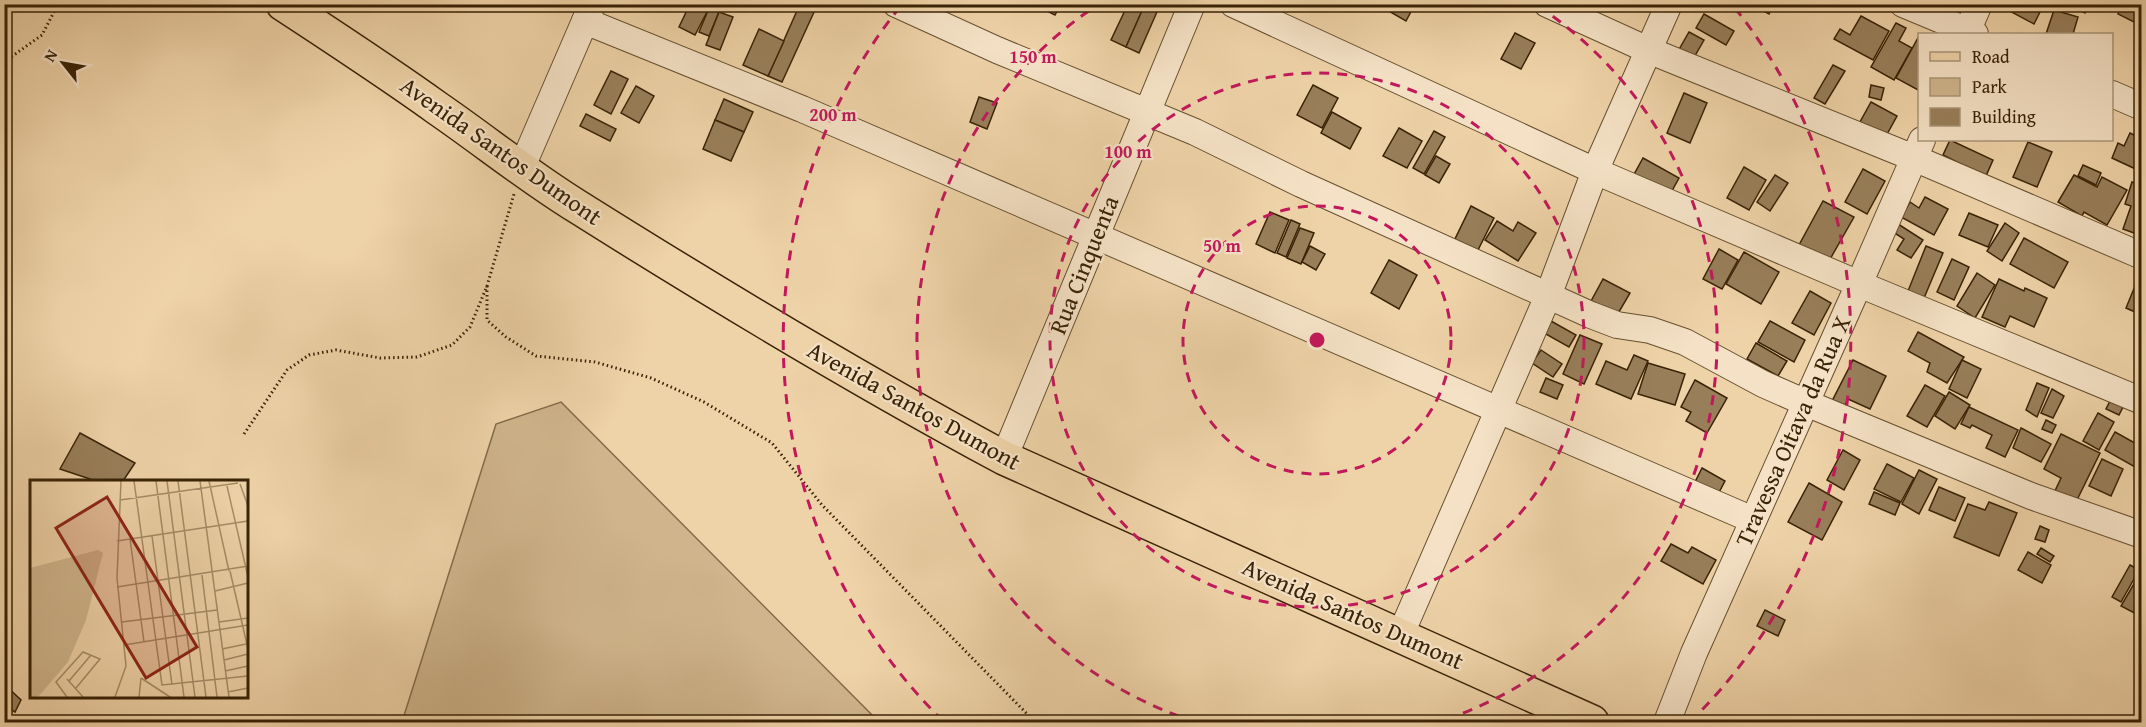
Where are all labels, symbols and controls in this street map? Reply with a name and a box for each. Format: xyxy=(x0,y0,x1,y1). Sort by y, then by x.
north arrow xyxy=(33,33,93,93)
legend xyxy=(1918,33,2113,141)
text: 150 m xyxy=(1009,43,1057,70)
text: Road xyxy=(1972,43,2010,70)
text: N xyxy=(37,44,63,66)
street label: Avenida Santos Dumont xyxy=(393,68,610,234)
text: Park xyxy=(1972,73,2008,100)
text: 200 m xyxy=(809,101,857,128)
text: Building xyxy=(1972,103,2036,130)
text: 100 m xyxy=(1104,138,1152,165)
street label: Rua Cinquenta xyxy=(1040,190,1128,339)
text: 50 m xyxy=(1203,232,1242,259)
street label: Travessa Oitava da Rua X xyxy=(1726,310,1859,552)
centre of rings xyxy=(1307,330,1327,350)
street label: Avenida Santos Dumont xyxy=(801,332,1028,479)
inset map xyxy=(30,480,248,697)
street label: Avenida Santos Dumont xyxy=(1237,549,1470,678)

